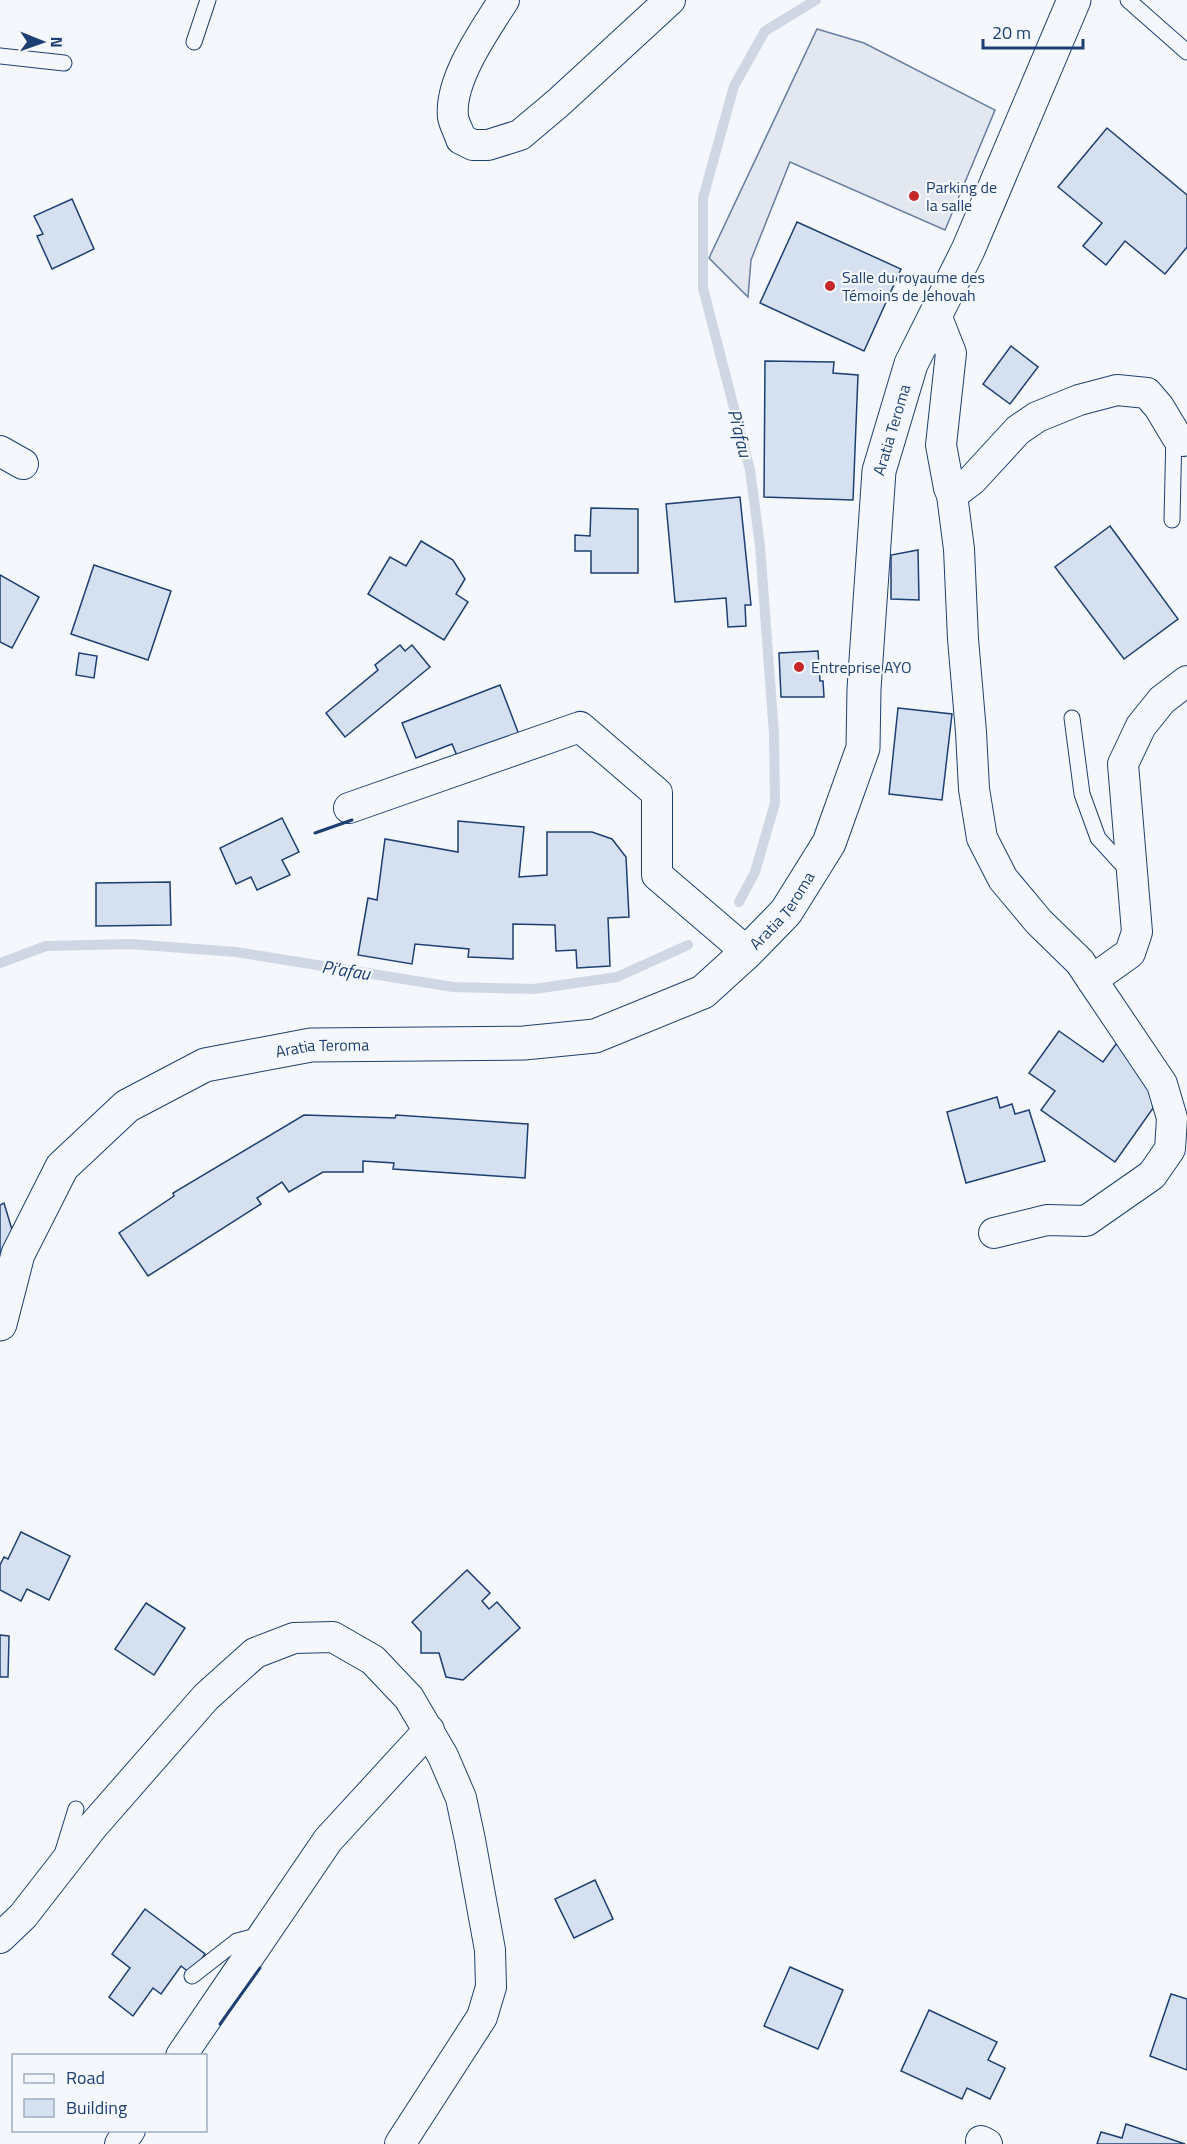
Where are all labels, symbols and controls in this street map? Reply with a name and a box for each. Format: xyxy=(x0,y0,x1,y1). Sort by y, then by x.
north arrow xyxy=(12,12,72,72)
scale bar xyxy=(983,12,1084,50)
text: 20 m xyxy=(992,19,1031,46)
text: N xyxy=(45,37,69,48)
place label: Parking de la salle xyxy=(926,175,997,217)
marker: Parking de la salle xyxy=(907,189,921,203)
place label: Salle du royaume des Témoins de Jehovah xyxy=(842,265,985,307)
marker: Salle du royaume des Témoins de Jehovah xyxy=(823,279,837,293)
street label: Aratia Teroma xyxy=(866,381,916,478)
water label: Pi'afau xyxy=(721,406,759,461)
place label: Entreprise AYO xyxy=(811,655,911,679)
marker: Entreprise AYO xyxy=(792,660,806,674)
street label: Aratia Teroma xyxy=(744,867,820,955)
water label: Pi'afau xyxy=(320,953,373,987)
street label: Aratia Teroma xyxy=(273,1032,369,1063)
legend xyxy=(12,2054,207,2132)
text: Road xyxy=(66,2064,105,2091)
text: Building xyxy=(66,2094,127,2121)

